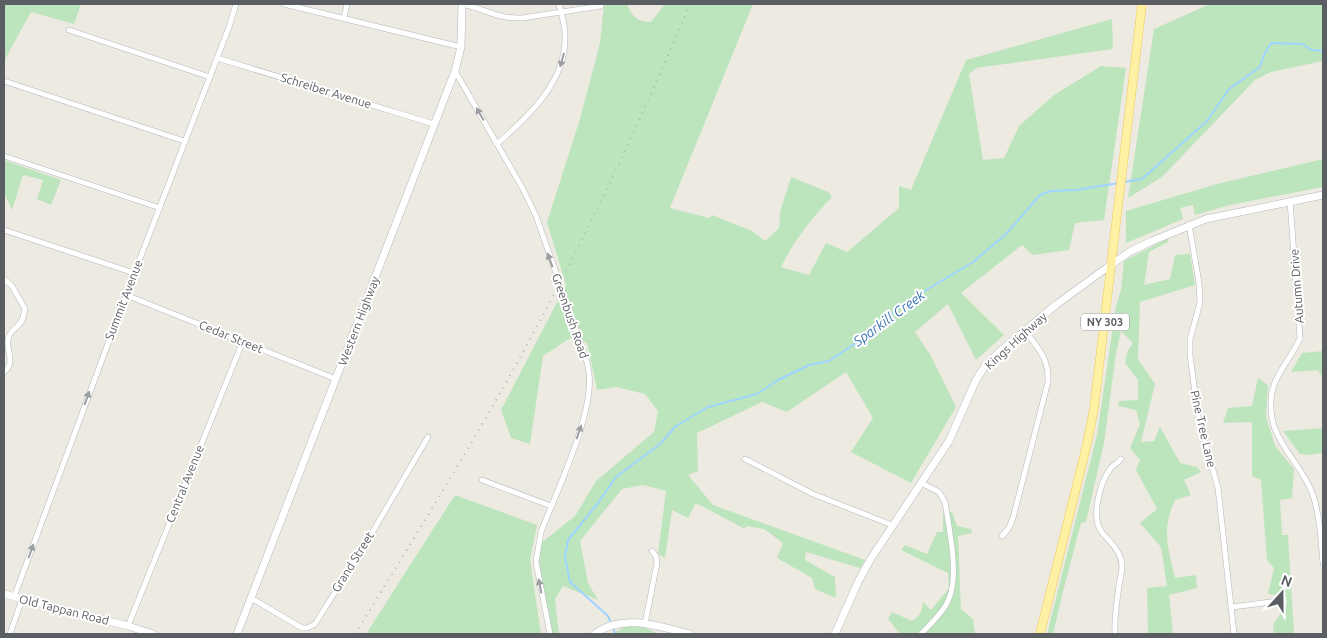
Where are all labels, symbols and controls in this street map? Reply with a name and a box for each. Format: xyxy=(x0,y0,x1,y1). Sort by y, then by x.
one-way arrow xyxy=(558,53,566,68)
street label: Schreiber Avenue xyxy=(279,71,373,111)
one-way arrow xyxy=(475,108,484,121)
street label: Autumn Drive xyxy=(1287,248,1306,324)
one-way arrow xyxy=(546,252,554,267)
street label: Summit Avenue xyxy=(102,258,145,342)
street label: Greenbush Road xyxy=(550,272,591,360)
street label: Western Highway xyxy=(336,274,382,367)
water label: Sparkill Creek xyxy=(849,286,929,350)
street label: Kings Highway xyxy=(982,309,1049,372)
road number: NY 303 xyxy=(1081,314,1129,331)
street label: Cedar Street xyxy=(197,318,265,355)
street label: Pine Tree Lane xyxy=(1188,389,1219,469)
one-way arrow xyxy=(84,391,91,406)
one-way arrow xyxy=(575,424,583,439)
street label: Central Avenue xyxy=(163,443,206,525)
street label: Grand Street xyxy=(329,529,376,594)
one-way arrow xyxy=(27,543,35,558)
north arrow xyxy=(1257,568,1307,618)
text: N xyxy=(1279,572,1294,590)
one-way arrow xyxy=(536,578,544,594)
street label: Old Tappan Road xyxy=(18,592,110,627)

